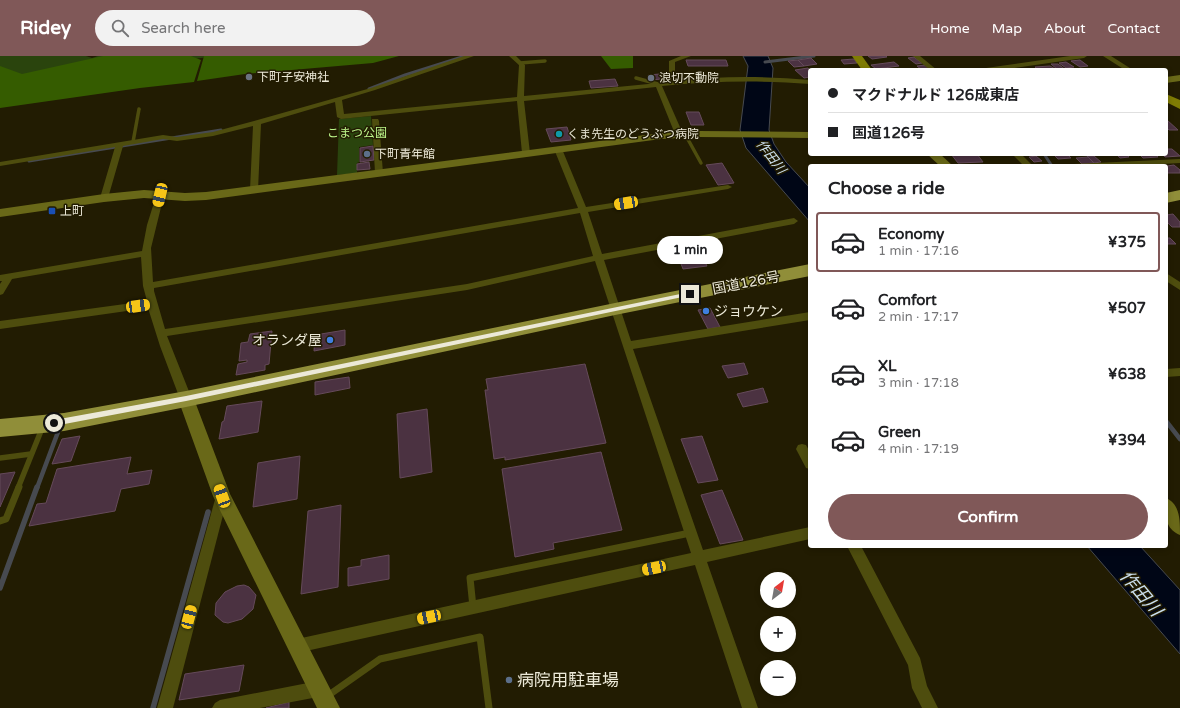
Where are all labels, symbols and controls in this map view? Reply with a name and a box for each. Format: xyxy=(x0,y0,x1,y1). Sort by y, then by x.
search box xyxy=(95,10,375,46)
text: Ridey xyxy=(20,17,71,39)
icon: search xyxy=(109,17,131,39)
text: Search here xyxy=(141,19,225,37)
text: Home xyxy=(930,20,970,37)
text: Map xyxy=(992,20,1022,37)
text: About xyxy=(1044,20,1086,37)
text: Contact xyxy=(1108,20,1160,37)
place label: 下町子安神社 xyxy=(257,70,329,84)
place label: 浪切不動院 xyxy=(659,71,719,85)
marker: 下町子安神社 xyxy=(244,72,254,82)
marker: 浪切不動院 xyxy=(646,73,656,83)
text: マクドナルド 126成東店 xyxy=(852,86,1019,104)
text: 国道126号 xyxy=(852,124,925,142)
park label: こまつ公園 xyxy=(327,126,387,140)
place label: くま先生のどうぶつ病院 xyxy=(567,127,699,141)
marker: くま先生のどうぶつ病院 xyxy=(554,129,564,139)
water label: 作田川 xyxy=(753,137,791,179)
place label: 下町青年館 xyxy=(375,147,435,161)
marker: 下町青年館 xyxy=(362,149,372,159)
text: Choose a ride xyxy=(828,177,945,199)
car xyxy=(151,182,169,208)
car xyxy=(613,195,639,211)
place label: 上町 xyxy=(60,204,84,218)
marker: 上町 xyxy=(47,206,57,216)
icon: car xyxy=(830,224,866,260)
text: Economy xyxy=(878,225,944,243)
text: ¥375 xyxy=(1108,233,1146,251)
callout: 1 min xyxy=(657,236,723,264)
text: 1 min xyxy=(673,242,707,258)
text: 1 min · 17:16 xyxy=(878,243,959,259)
street label: 国道126号 xyxy=(711,268,781,298)
route end xyxy=(681,285,699,303)
icon: car xyxy=(830,290,866,326)
text: Comfort xyxy=(878,291,937,309)
car xyxy=(125,298,151,314)
text: ¥507 xyxy=(1108,299,1146,317)
place label: ジョウケン xyxy=(714,303,784,320)
marker: ジョウケン xyxy=(701,306,711,316)
text: 2 min · 17:17 xyxy=(878,309,959,325)
place label: オランダ屋 xyxy=(252,332,322,349)
marker: オランダ屋 xyxy=(325,335,335,345)
icon: car xyxy=(830,356,866,392)
text: XL xyxy=(878,357,897,375)
text: ¥638 xyxy=(1108,365,1146,383)
text: 3 min · 17:18 xyxy=(878,375,959,391)
route start xyxy=(45,414,63,432)
icon: car xyxy=(830,422,866,458)
text: Green xyxy=(878,423,921,441)
text: ¥394 xyxy=(1108,431,1146,449)
text: 4 min · 17:19 xyxy=(878,441,959,457)
car xyxy=(212,483,232,509)
button: Confirm xyxy=(828,494,1148,540)
car xyxy=(641,560,667,576)
water label: 作田川 xyxy=(1115,565,1168,622)
north arrow xyxy=(760,572,796,608)
map controls xyxy=(760,572,796,696)
car xyxy=(180,604,198,630)
car xyxy=(416,609,442,625)
button: + xyxy=(760,616,796,652)
button: − xyxy=(760,660,796,696)
place label: 病院用駐車場 xyxy=(517,670,619,691)
marker: 病院用駐車場 xyxy=(504,675,514,685)

